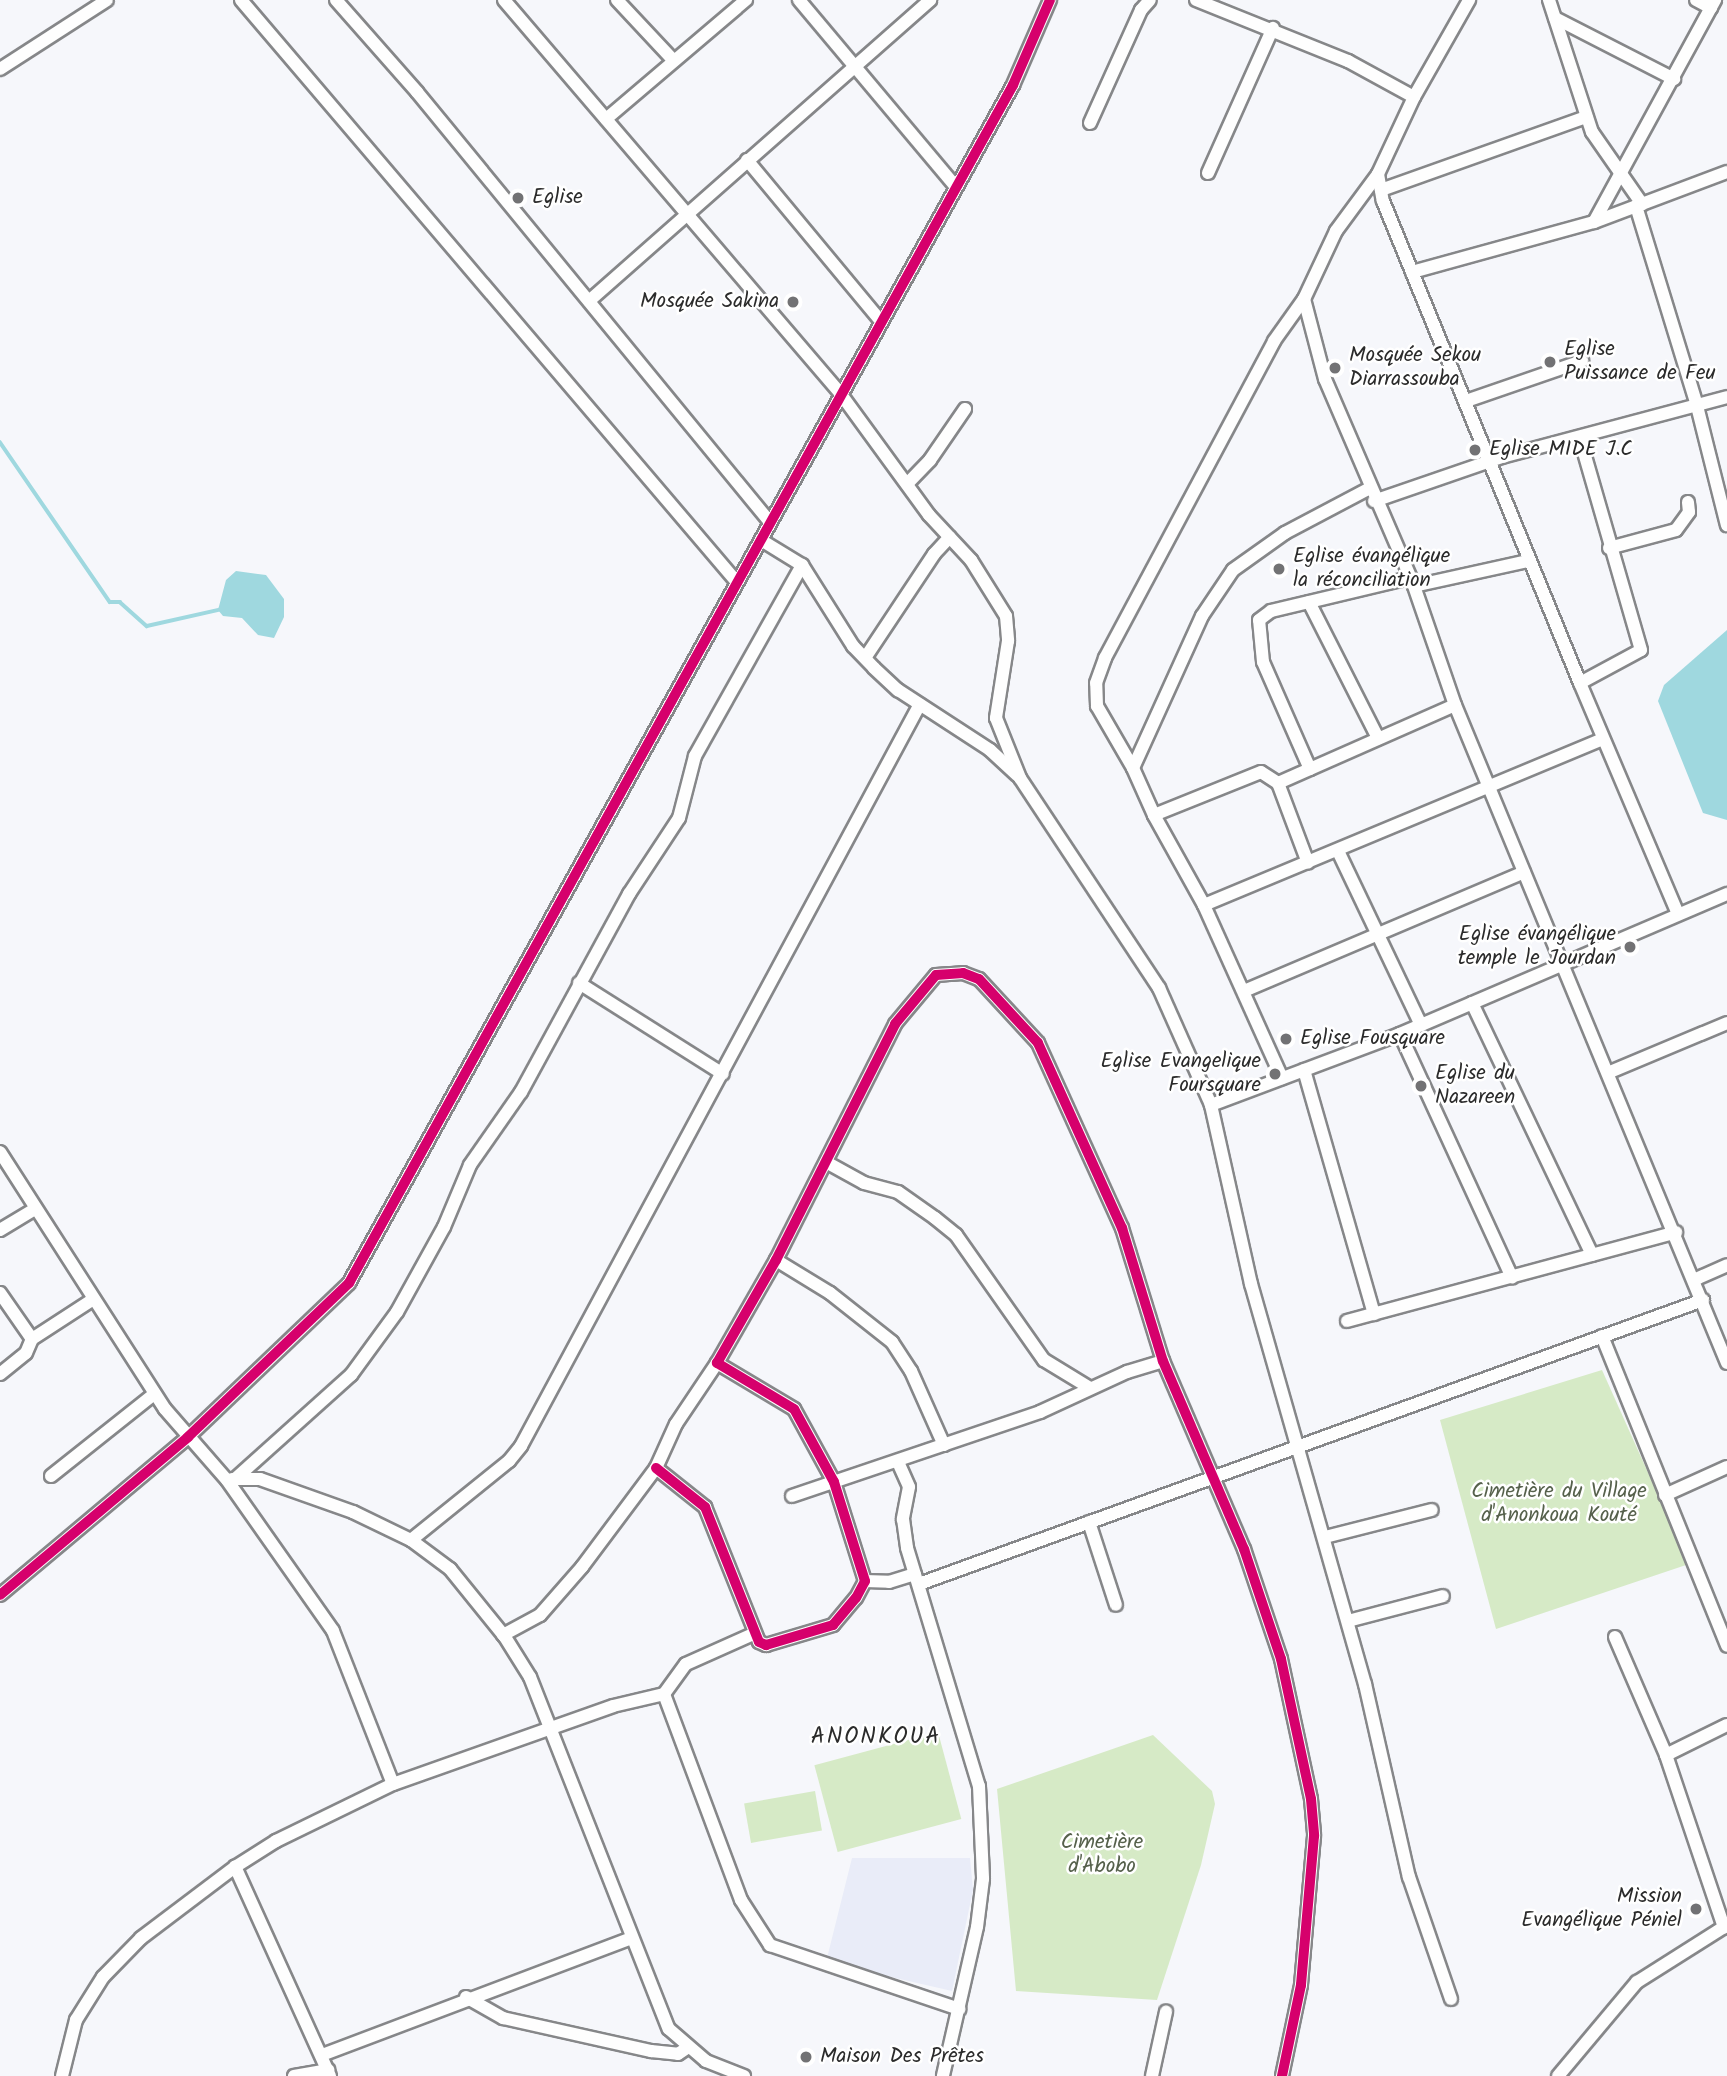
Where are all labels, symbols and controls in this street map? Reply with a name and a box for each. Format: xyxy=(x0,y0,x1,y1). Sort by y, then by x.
place label: Eglise xyxy=(532,185,583,211)
marker: Eglise xyxy=(510,190,526,206)
place label: Mosquée Sakina xyxy=(640,289,779,315)
marker: Mosquée Sakina xyxy=(785,294,801,310)
place label: Eglise Puissance de Feu xyxy=(1564,337,1716,387)
place label: Mosquée Sekou Diarrassouba xyxy=(1349,343,1481,393)
marker: Eglise Puissance de Feu xyxy=(1542,354,1558,370)
marker: Mosquée Sekou Diarrassouba xyxy=(1327,360,1343,376)
place label: Eglise MIDE J.C xyxy=(1489,437,1633,463)
marker: Eglise MIDE J.C xyxy=(1467,442,1483,458)
place label: Eglise évangélique la réconciliation xyxy=(1293,544,1450,594)
marker: Eglise évangélique la réconciliation xyxy=(1271,561,1287,577)
place label: Eglise évangélique temple le Jourdan xyxy=(1458,922,1616,972)
marker: Eglise évangélique temple le Jourdan xyxy=(1622,939,1638,955)
place label: Eglise Fousquare xyxy=(1300,1026,1445,1052)
marker: Eglise Fousquare xyxy=(1278,1031,1294,1047)
place label: Eglise Evangelique Foursquare xyxy=(1101,1049,1261,1099)
place label: Eglise du Nazareen xyxy=(1435,1061,1515,1111)
marker: Eglise Evangelique Foursquare xyxy=(1267,1066,1283,1082)
marker: Eglise du Nazareen xyxy=(1413,1078,1429,1094)
park label: Cimetière du Village d'Anonkoua Kouté xyxy=(1471,1479,1647,1529)
district label: ANONKOUA xyxy=(812,1723,940,1751)
park label: Cimetière d'Abobo xyxy=(1061,1830,1143,1880)
place label: Mission Evangélique Péniel xyxy=(1521,1884,1682,1934)
marker: Mission Evangélique Péniel xyxy=(1688,1901,1704,1917)
place label: Maison Des Prêtes xyxy=(820,2044,984,2070)
marker: Maison Des Prêtes xyxy=(798,2049,814,2065)

